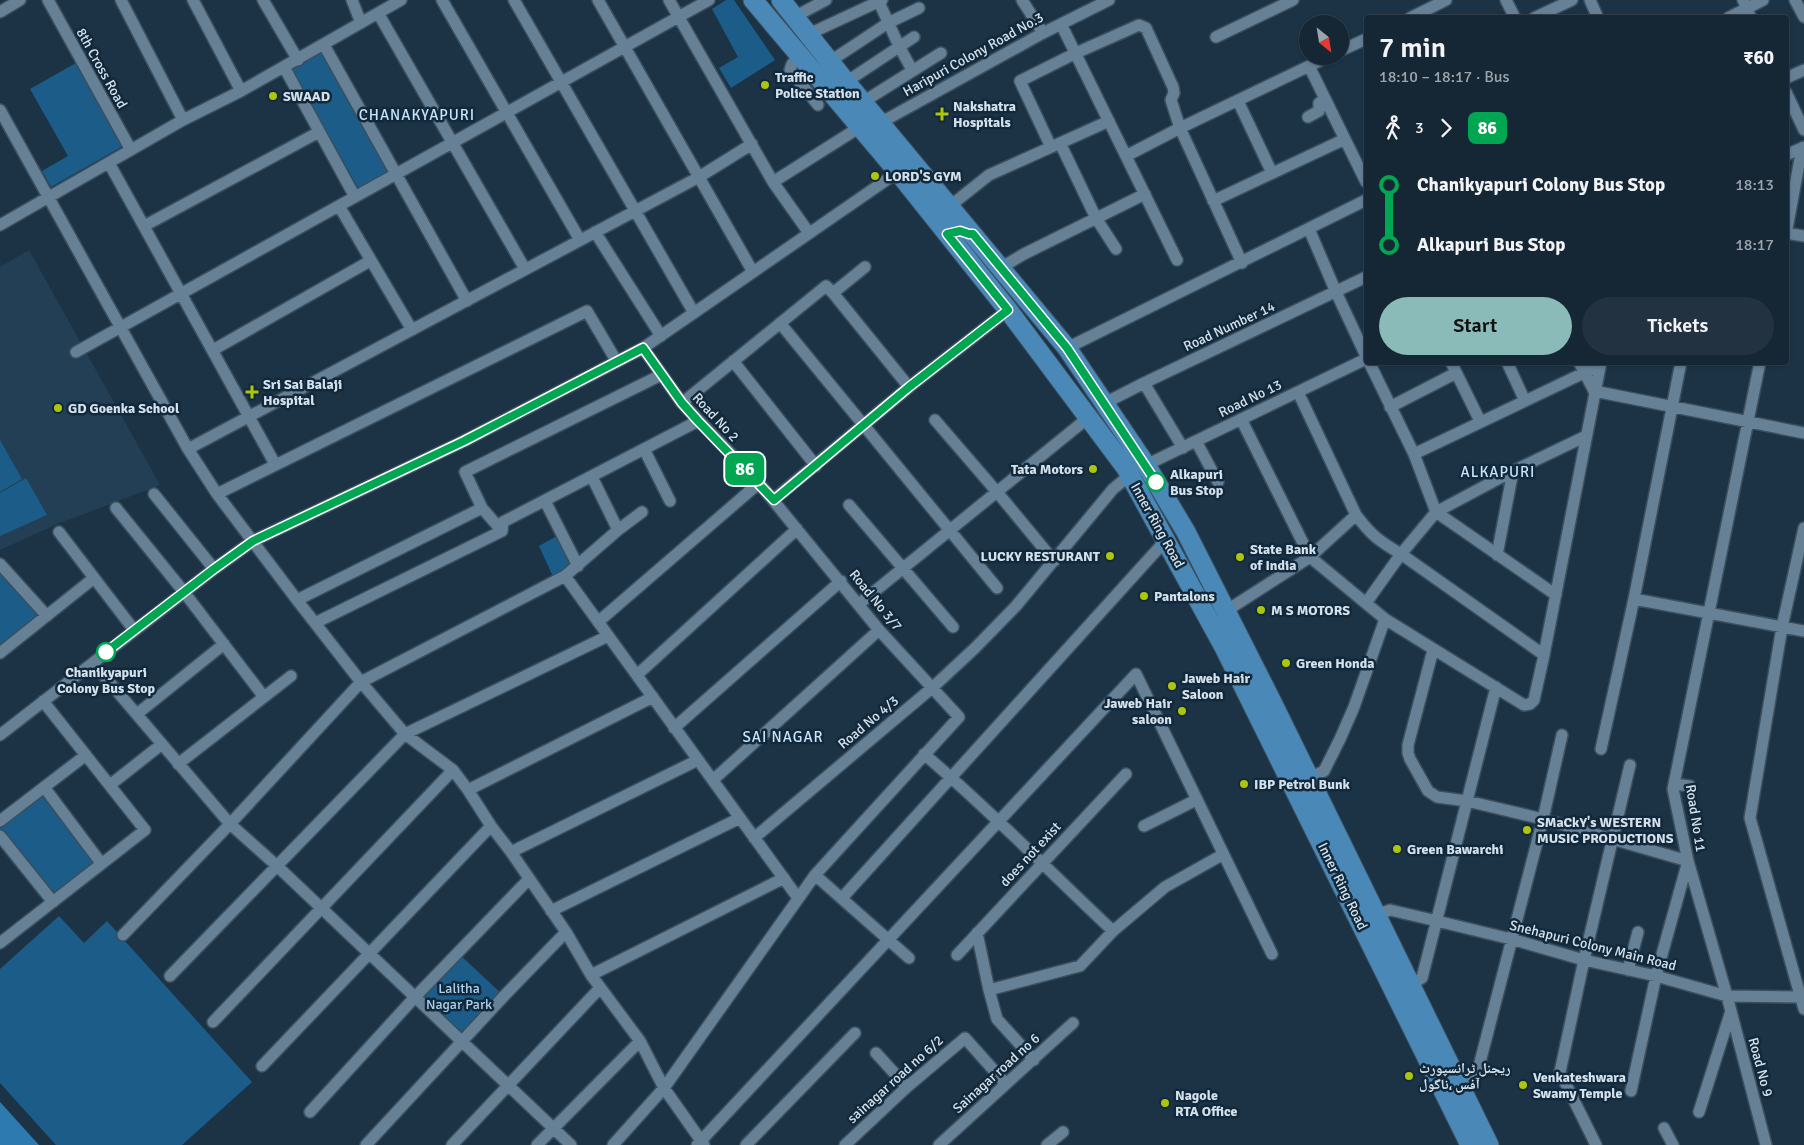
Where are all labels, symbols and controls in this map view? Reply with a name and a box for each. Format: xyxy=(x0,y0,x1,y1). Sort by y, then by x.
street label: Haripuri Colony Road No.3 xyxy=(900,9,1046,100)
north arrow xyxy=(1299,15,1349,65)
map controls xyxy=(1299,15,1349,65)
street label: 8th Cross Road xyxy=(73,25,131,111)
text: 7 min xyxy=(1379,31,1446,65)
text: ₹60 xyxy=(1743,46,1774,70)
text: 18:10 – 18:17 · Bus xyxy=(1379,67,1510,87)
place label: Traffic Police Station xyxy=(775,69,860,102)
marker: Traffic Police Station xyxy=(759,79,771,91)
place label: SWAAD xyxy=(283,88,330,105)
marker: SWAAD xyxy=(267,90,279,102)
place label: Nakshatra Hospitals xyxy=(953,98,1016,131)
district label: CHANAKYAPURI xyxy=(359,106,475,124)
marker: Nakshatra Hospitals xyxy=(935,107,949,121)
icon: walk xyxy=(1379,114,1407,142)
icon: forward xyxy=(1432,114,1460,142)
text: 86 xyxy=(1478,117,1497,139)
text: 3 xyxy=(1415,118,1424,138)
place label: LORD'S GYM xyxy=(885,168,962,185)
marker: LORD'S GYM xyxy=(869,170,881,182)
text: Chanikyapuri Colony Bus Stop xyxy=(1417,173,1665,197)
text: 18:13 xyxy=(1735,175,1774,195)
text: Alkapuri Bus Stop xyxy=(1417,233,1565,257)
text: 18:17 xyxy=(1735,235,1774,255)
button: Start xyxy=(1379,297,1572,355)
button: Tickets xyxy=(1582,297,1774,355)
street label: Road Number 14 xyxy=(1181,298,1278,355)
place label: Sri Sai Balaji Hospital xyxy=(263,376,342,409)
street label: Road No 13 xyxy=(1216,376,1285,421)
marker: Sri Sai Balaji Hospital xyxy=(245,385,259,399)
street label: Road No 2 xyxy=(689,389,742,445)
place label: GD Goenka School xyxy=(68,400,180,417)
marker: GD Goenka School xyxy=(52,402,64,414)
line badge: 86 xyxy=(722,453,768,485)
text: 86 xyxy=(735,458,755,480)
place label: Tata Motors xyxy=(1011,461,1083,478)
marker: Tata Motors xyxy=(1087,463,1099,475)
district label: ALKAPURI xyxy=(1461,463,1535,481)
place label: Alkapuri Bus Stop xyxy=(1170,466,1224,499)
marker: Alkapuri Bus Stop xyxy=(1146,472,1166,492)
street label: Inner Ring Road xyxy=(1127,480,1188,571)
place label: State Bank of India xyxy=(1250,541,1317,574)
place label: LUCKY RESTURANT xyxy=(981,548,1101,565)
marker: LUCKY RESTURANT xyxy=(1104,550,1116,562)
marker: State Bank of India xyxy=(1234,551,1246,563)
street label: Road No 3/7 xyxy=(846,566,905,634)
place label: Pantalons xyxy=(1154,588,1215,605)
marker: Pantalons xyxy=(1138,590,1150,602)
place label: M S MOTORS xyxy=(1271,602,1350,619)
marker: M S MOTORS xyxy=(1255,604,1267,616)
marker: Chanikyapuri Colony Bus Stop xyxy=(96,642,116,662)
place label: Green Honda xyxy=(1296,655,1374,672)
marker: Green Honda xyxy=(1280,657,1292,669)
place label: Chanikyapuri Colony Bus Stop xyxy=(57,664,156,697)
place label: Jaweb Hair Saloon xyxy=(1182,670,1250,703)
marker: Jaweb Hair Saloon xyxy=(1166,680,1178,692)
street label: Road No 4/3 xyxy=(835,692,902,753)
place label: Jaweb Hair saloon xyxy=(1104,695,1172,728)
marker: Jaweb Hair saloon xyxy=(1176,705,1188,717)
district label: SAI NAGAR xyxy=(742,728,824,746)
place label: IBP Petrol Bunk xyxy=(1254,776,1351,793)
marker: IBP Petrol Bunk xyxy=(1238,778,1250,790)
street label: Road No 11 xyxy=(1682,783,1709,853)
place label: SMaCkY's WESTERN MUSIC PRODUCTIONS xyxy=(1537,814,1674,847)
street label: does not exist xyxy=(996,818,1065,890)
marker: SMaCkY's WESTERN MUSIC PRODUCTIONS xyxy=(1521,824,1533,836)
street label: Inner Ring Road xyxy=(1314,840,1371,933)
place label: Green Bawarchi xyxy=(1407,841,1503,858)
marker: Green Bawarchi xyxy=(1391,843,1403,855)
street label: Snehapuri Colony Main Road xyxy=(1508,917,1678,974)
park label: Lalitha Nagar Park xyxy=(426,980,492,1013)
street label: Sainagar road no 6 xyxy=(949,1030,1043,1117)
street label: sainagar road no 6/2 xyxy=(844,1032,947,1127)
street label: Road No 9 xyxy=(1744,1036,1777,1099)
place label: ریجنل ٹرانسپورٹ آفس ،ناگول xyxy=(1419,1060,1510,1093)
place label: Venkateshwara Swamy Temple xyxy=(1533,1069,1626,1102)
marker: ریجنل ٹرانسپورٹ آفس ،ناگول xyxy=(1403,1070,1415,1082)
marker: Venkateshwara Swamy Temple xyxy=(1517,1079,1529,1091)
place label: Nagole RTA Office xyxy=(1175,1087,1238,1120)
marker: Nagole RTA Office xyxy=(1159,1097,1171,1109)

